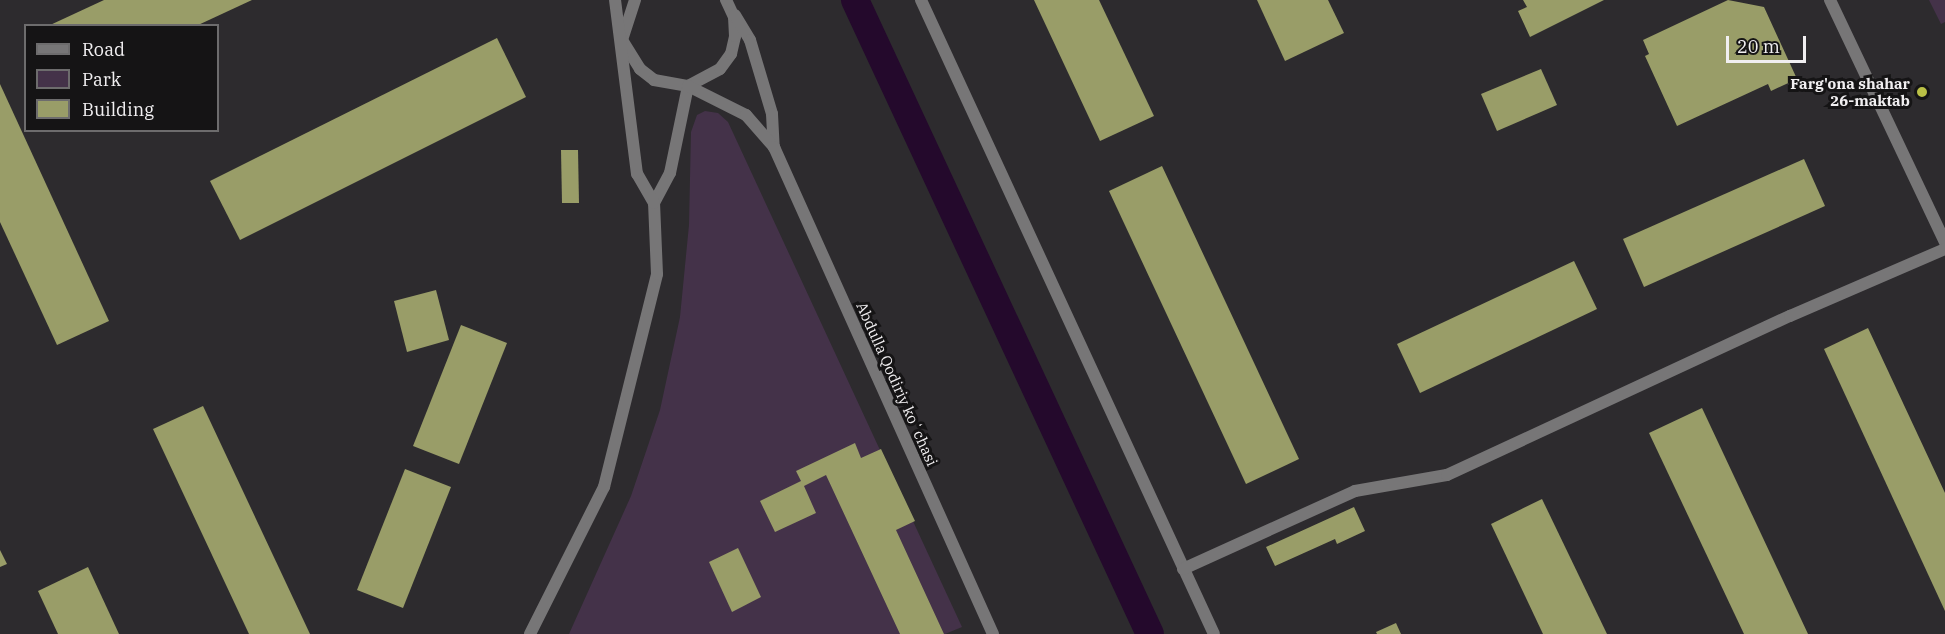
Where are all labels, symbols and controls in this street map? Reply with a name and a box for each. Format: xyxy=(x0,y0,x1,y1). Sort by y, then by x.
legend xyxy=(24,24,219,132)
scale bar xyxy=(1729,24,1808,62)
text: 20 m xyxy=(1737,35,1780,58)
text: Road xyxy=(82,38,125,61)
text: Park xyxy=(82,68,121,91)
place label: Farg'ona shahar 26-maktab xyxy=(1790,74,1910,109)
marker: Farg'ona shahar 26-maktab xyxy=(1915,85,1929,99)
text: Building xyxy=(82,98,154,121)
street label: Abdulla Qodiriy koʻchasi xyxy=(853,299,941,469)

